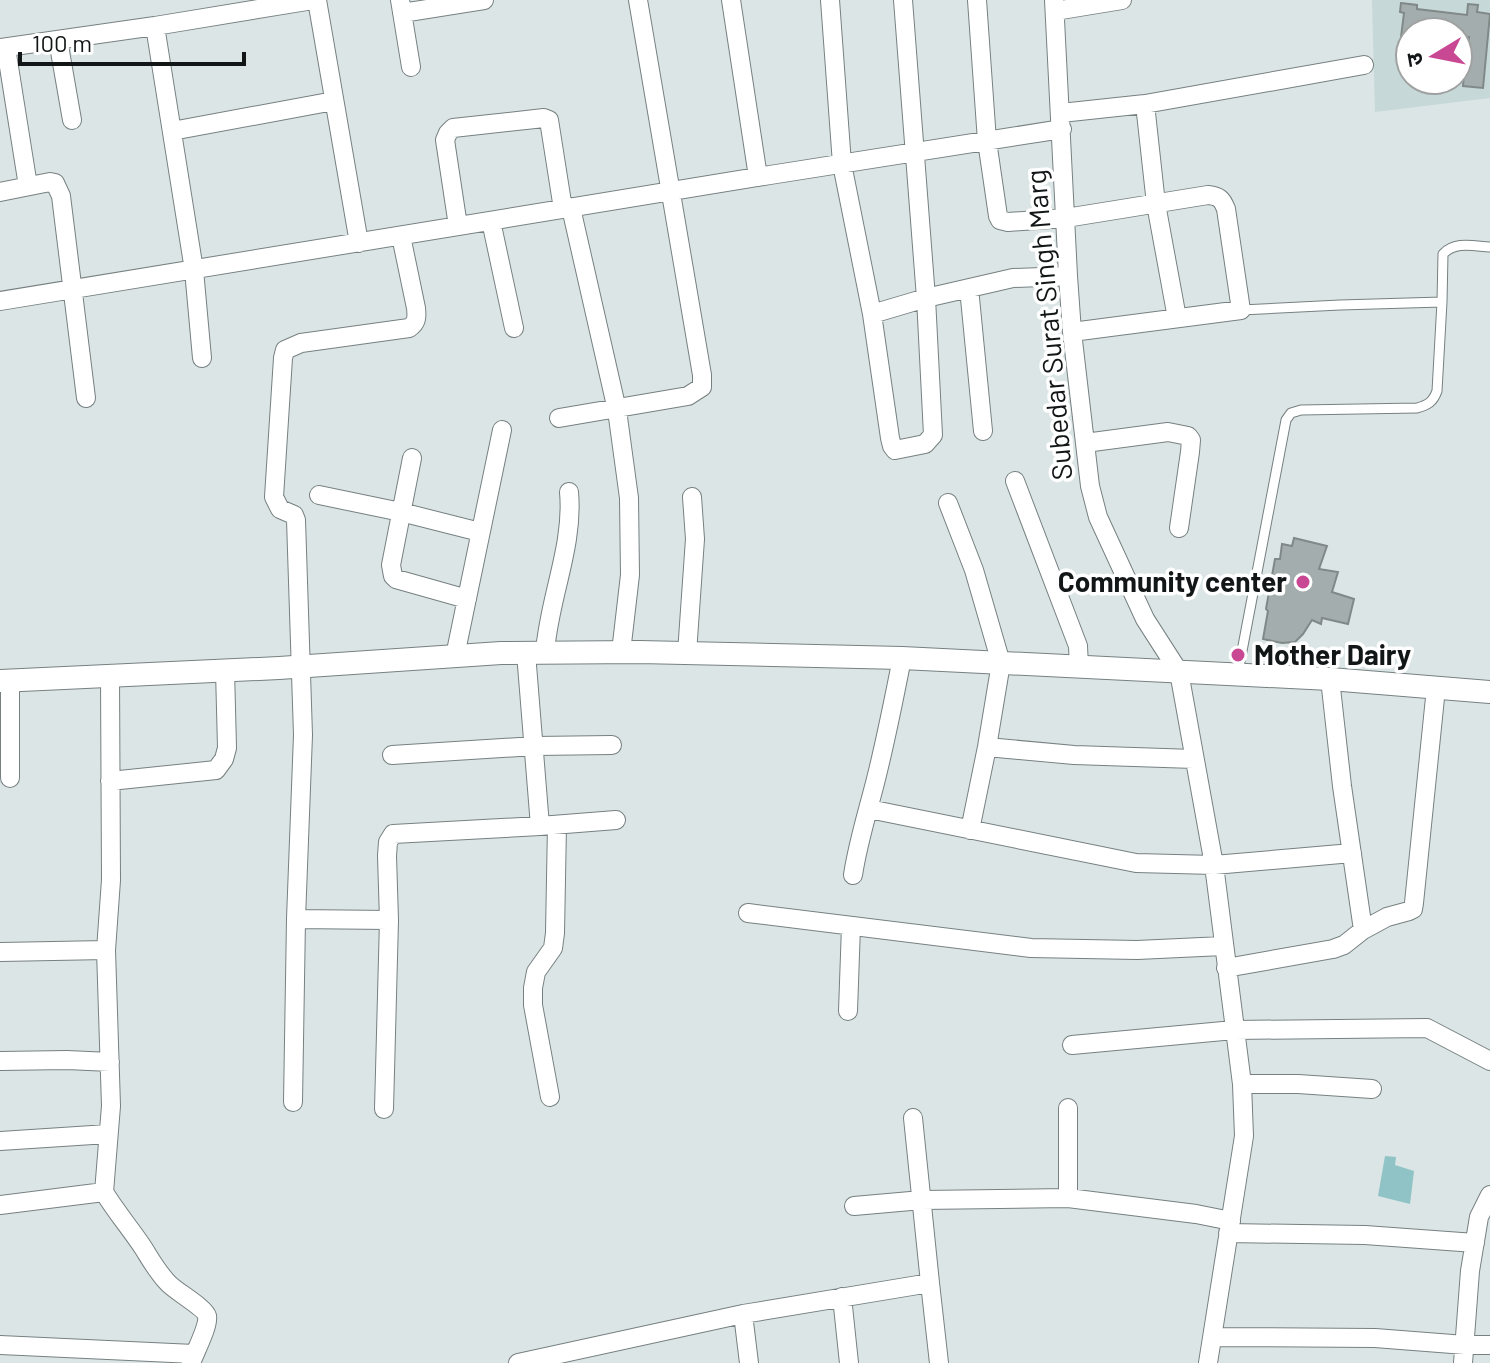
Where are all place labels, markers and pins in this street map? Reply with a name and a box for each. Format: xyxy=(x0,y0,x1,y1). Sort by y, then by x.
place label: Community center xyxy=(1058,564,1287,598)
marker: Community center xyxy=(1294,573,1312,591)
place label: Mother Dairy xyxy=(1254,637,1411,671)
marker: Mother Dairy xyxy=(1229,646,1247,664)

